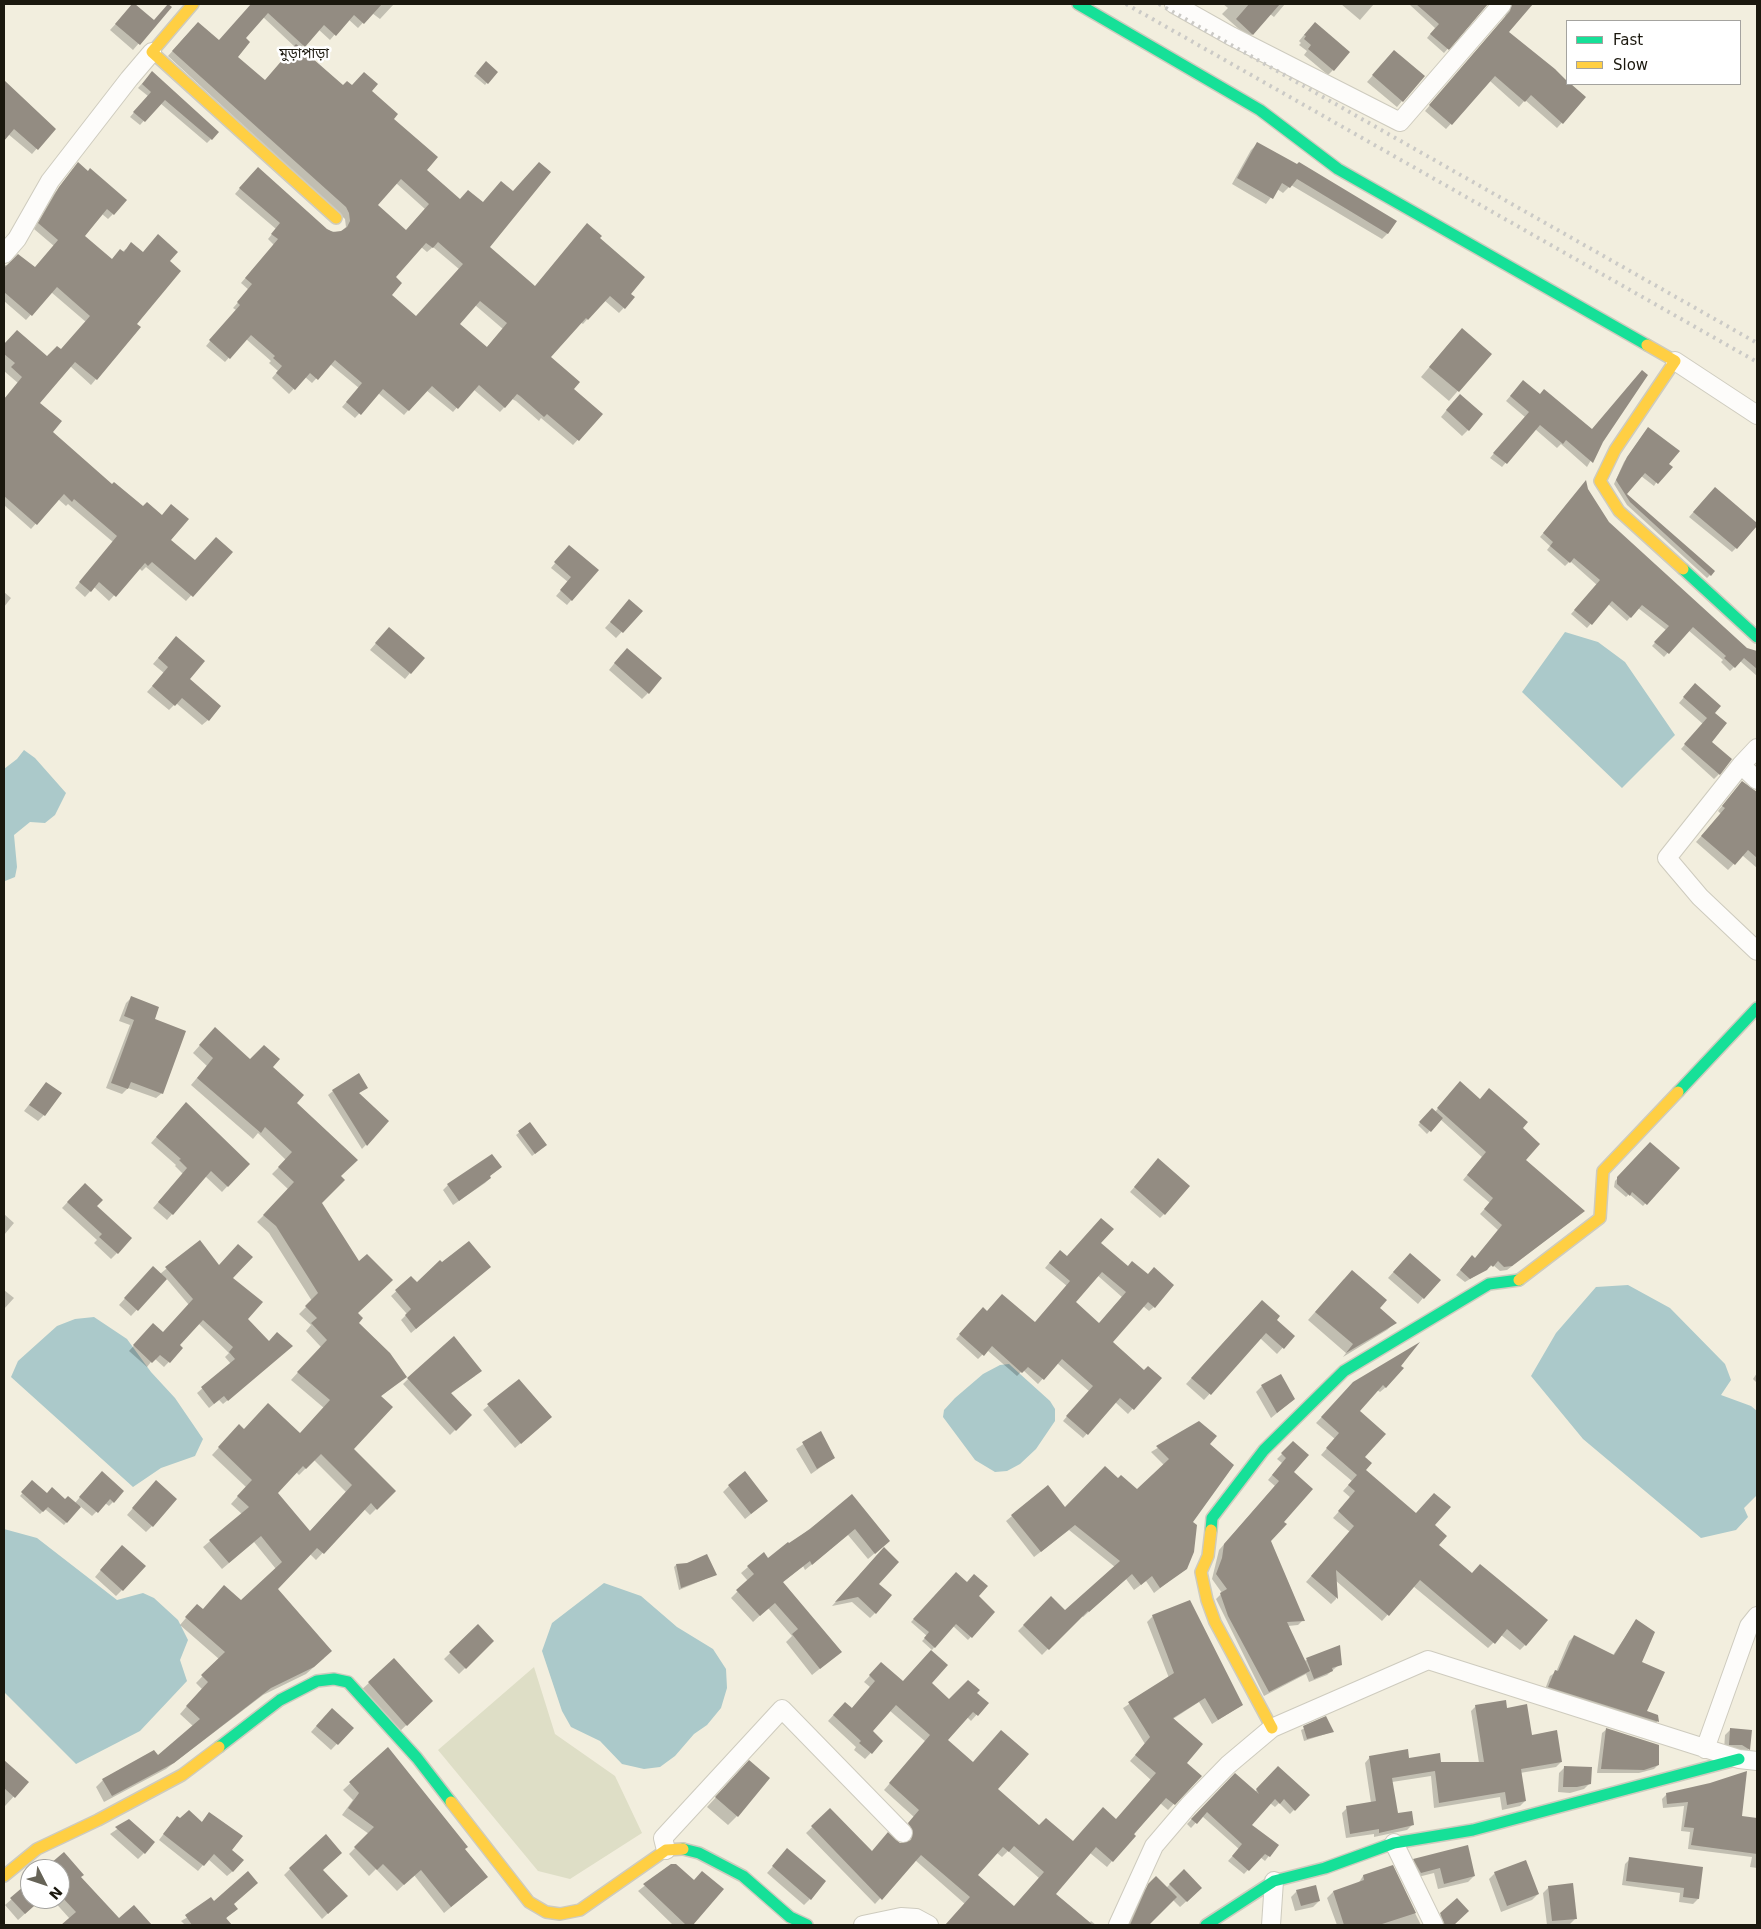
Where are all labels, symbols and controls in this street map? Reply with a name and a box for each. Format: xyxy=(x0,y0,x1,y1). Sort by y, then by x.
legend xyxy=(1566,20,1741,85)
text: Fast xyxy=(1613,31,1643,49)
district label: মুড়াপাড়া xyxy=(279,46,329,62)
text: Slow xyxy=(1613,56,1648,74)
north arrow xyxy=(20,1859,70,1909)
text: N xyxy=(46,1884,65,1903)

